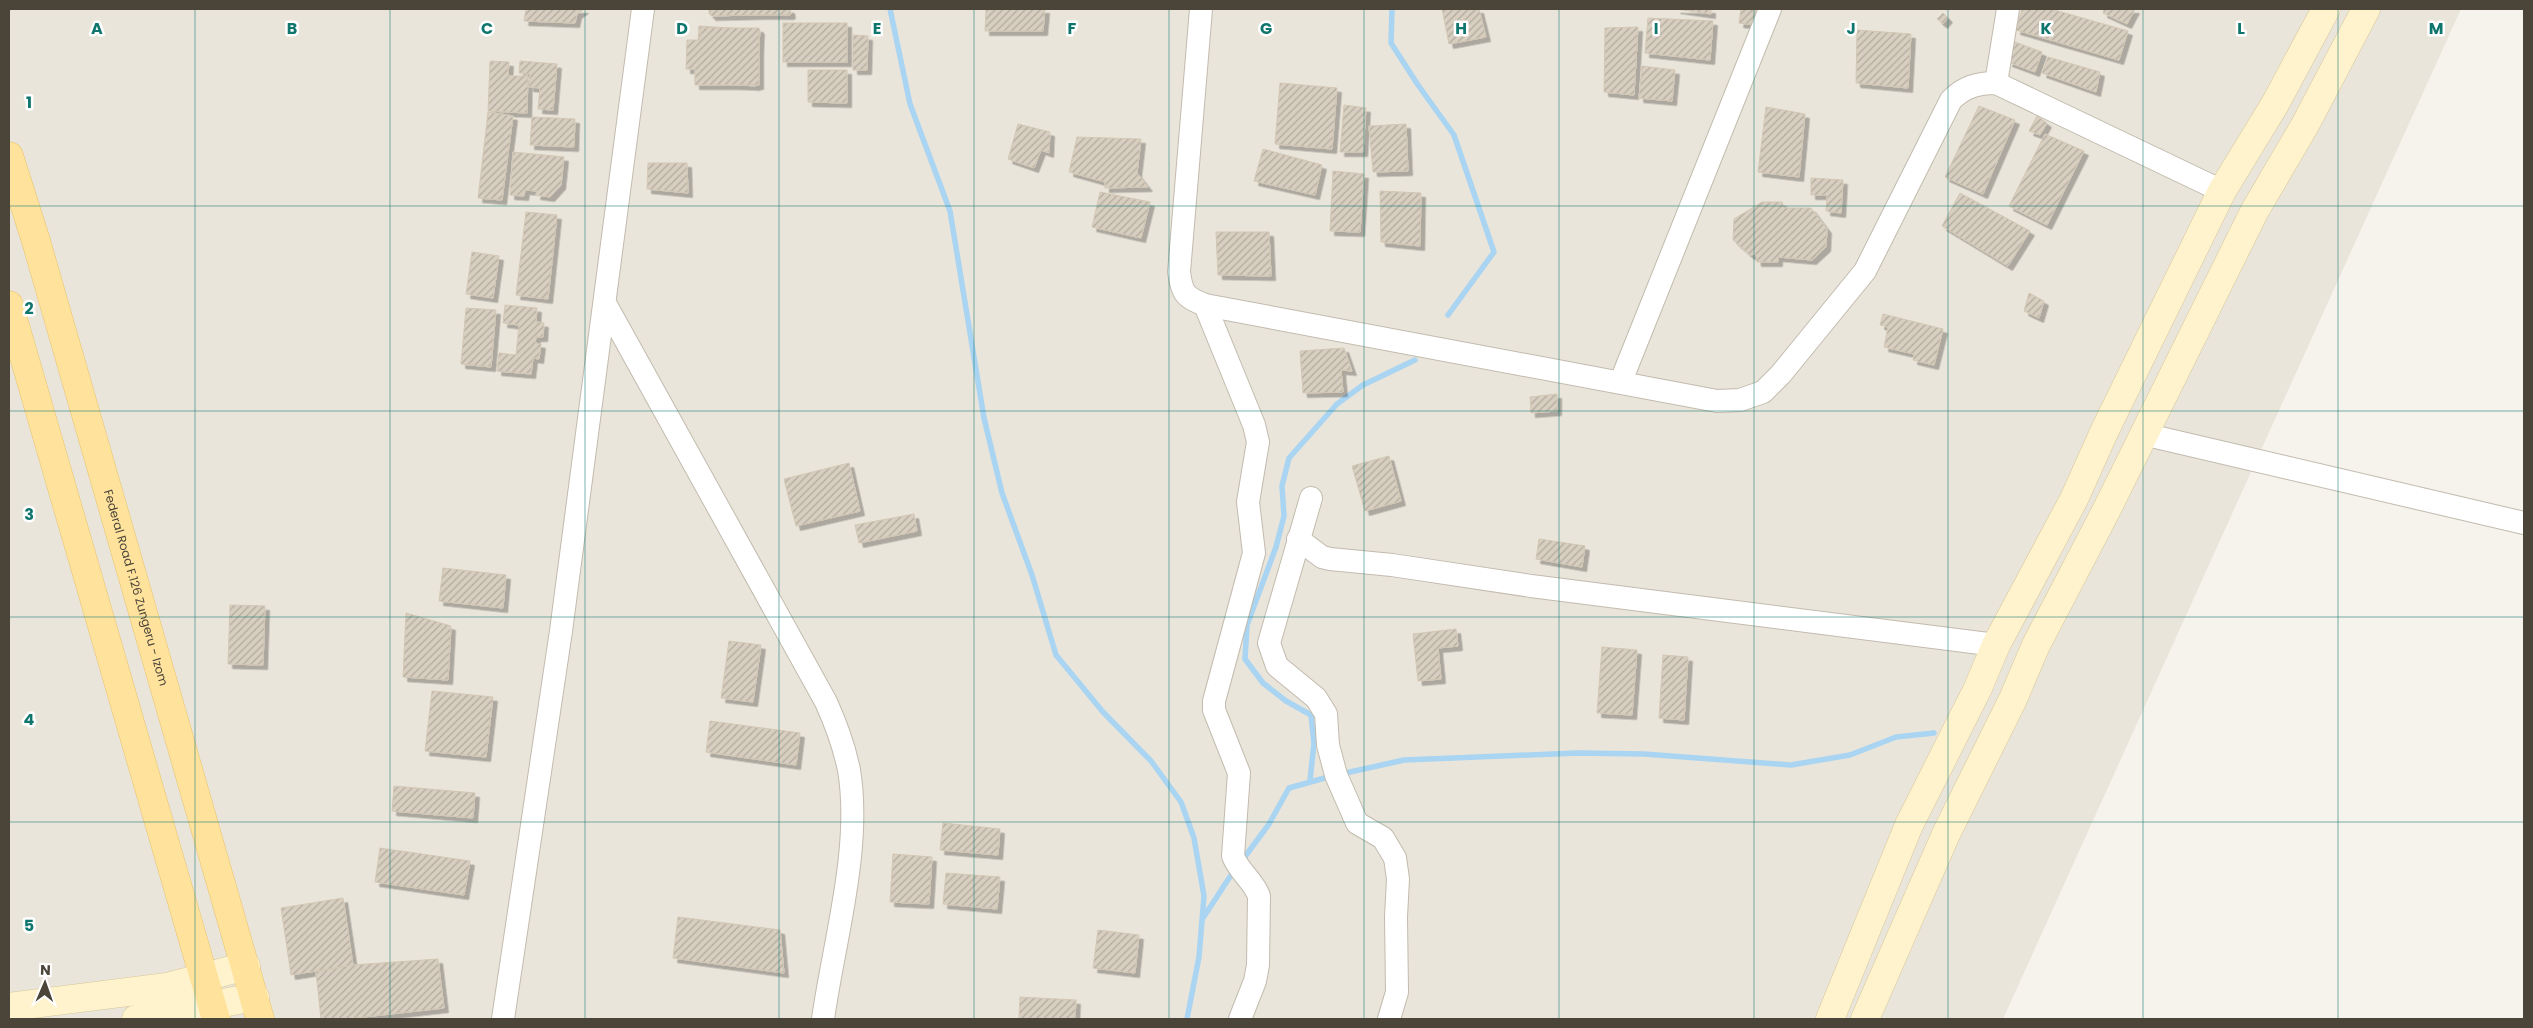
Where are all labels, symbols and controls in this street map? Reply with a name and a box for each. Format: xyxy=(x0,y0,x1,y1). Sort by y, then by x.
text: A xyxy=(91,17,103,40)
text: B xyxy=(287,17,297,40)
text: C xyxy=(481,17,493,40)
text: D xyxy=(676,17,688,40)
text: E xyxy=(873,17,881,40)
text: F xyxy=(1068,17,1077,40)
text: G xyxy=(1260,17,1272,40)
text: H xyxy=(1455,17,1467,40)
text: I xyxy=(1654,17,1658,40)
text: J xyxy=(1846,17,1856,40)
text: K xyxy=(2040,17,2052,40)
text: L xyxy=(2237,17,2245,40)
text: M xyxy=(2429,17,2443,40)
text: 1 xyxy=(26,91,32,114)
text: 2 xyxy=(24,297,34,320)
street label: Federal Road F.126 Zungeru - Izom xyxy=(100,487,173,688)
text: 3 xyxy=(24,503,34,526)
text: 4 xyxy=(24,708,35,731)
text: 5 xyxy=(24,914,34,937)
north arrow xyxy=(20,958,70,1008)
text: N xyxy=(40,960,51,980)

